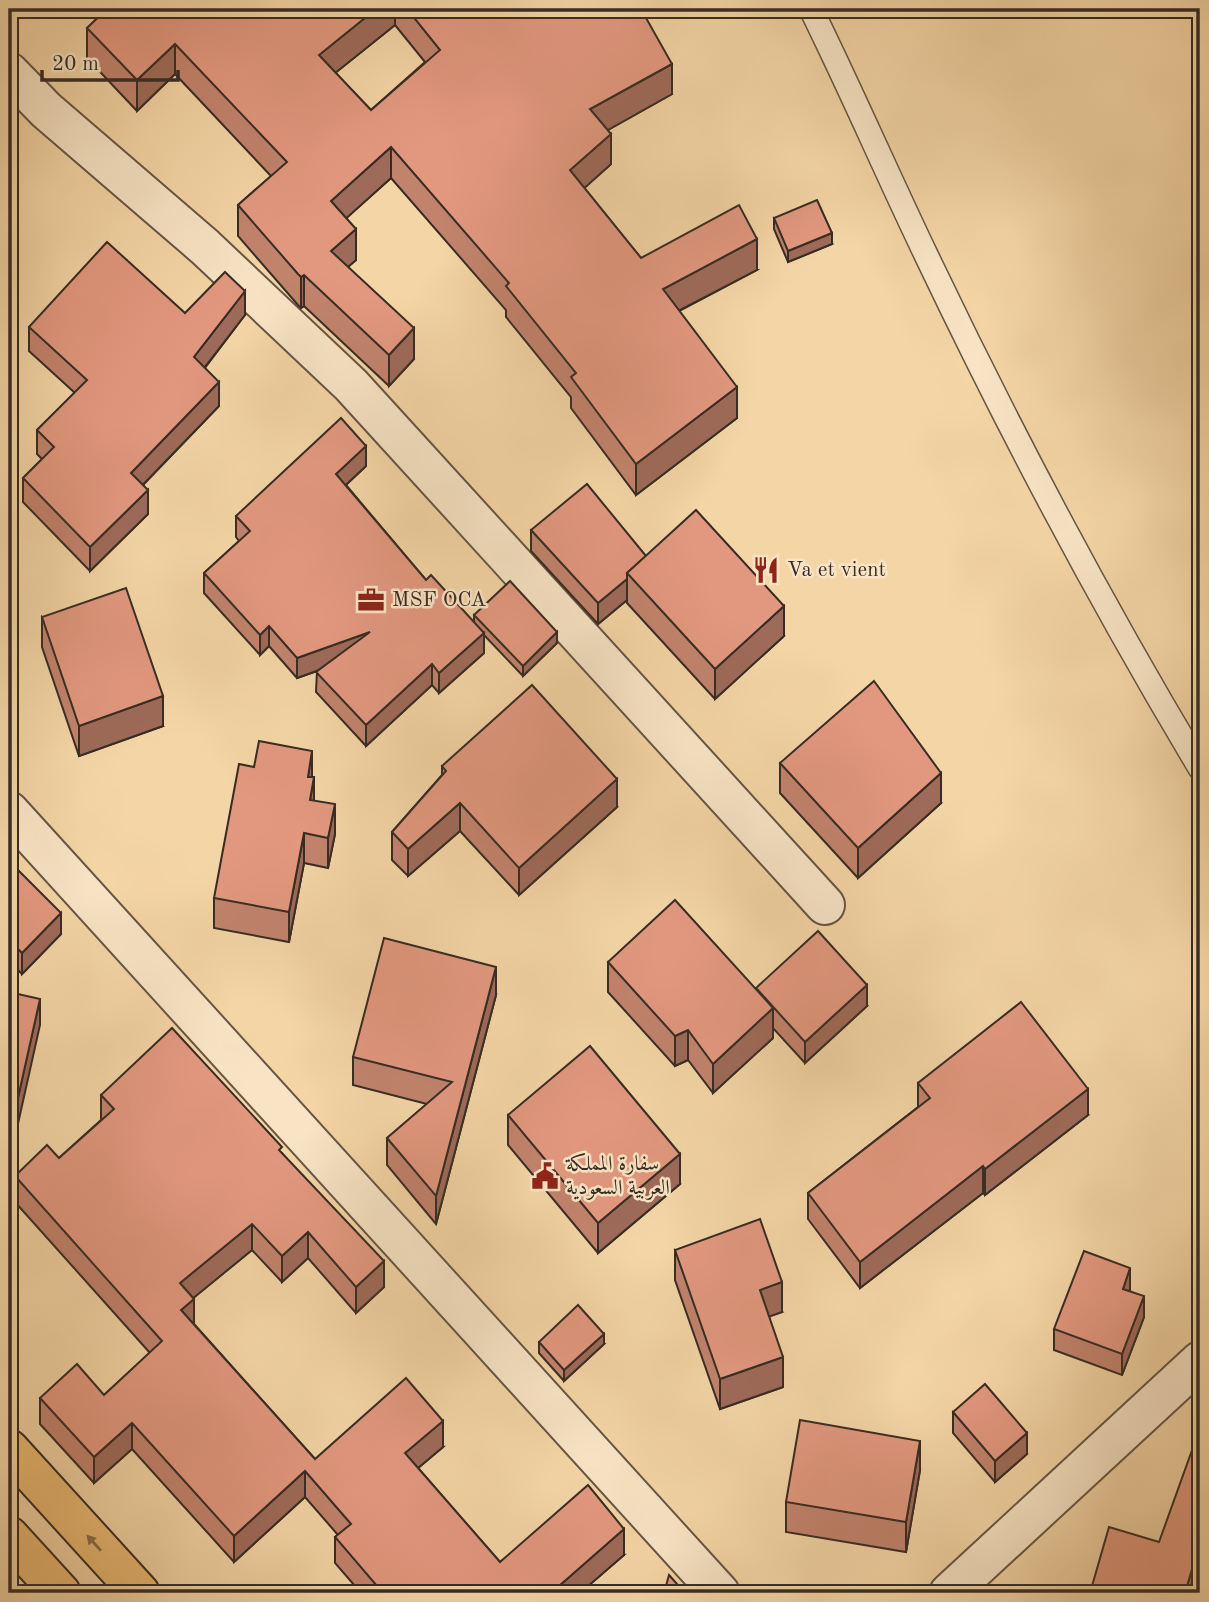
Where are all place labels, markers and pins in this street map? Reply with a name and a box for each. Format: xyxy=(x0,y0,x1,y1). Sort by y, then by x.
restaurant icon: Va et vient xyxy=(751,555,781,585)
place label: Va et vient xyxy=(787,560,886,581)
office icon: MSF OCA xyxy=(356,585,386,615)
place label: MSF OCA xyxy=(392,590,486,611)
place label: سفارة المملكة العربية السعودية xyxy=(565,1152,670,1200)
public building icon: سفارة المملكة العربية السعودية xyxy=(530,1161,560,1191)

